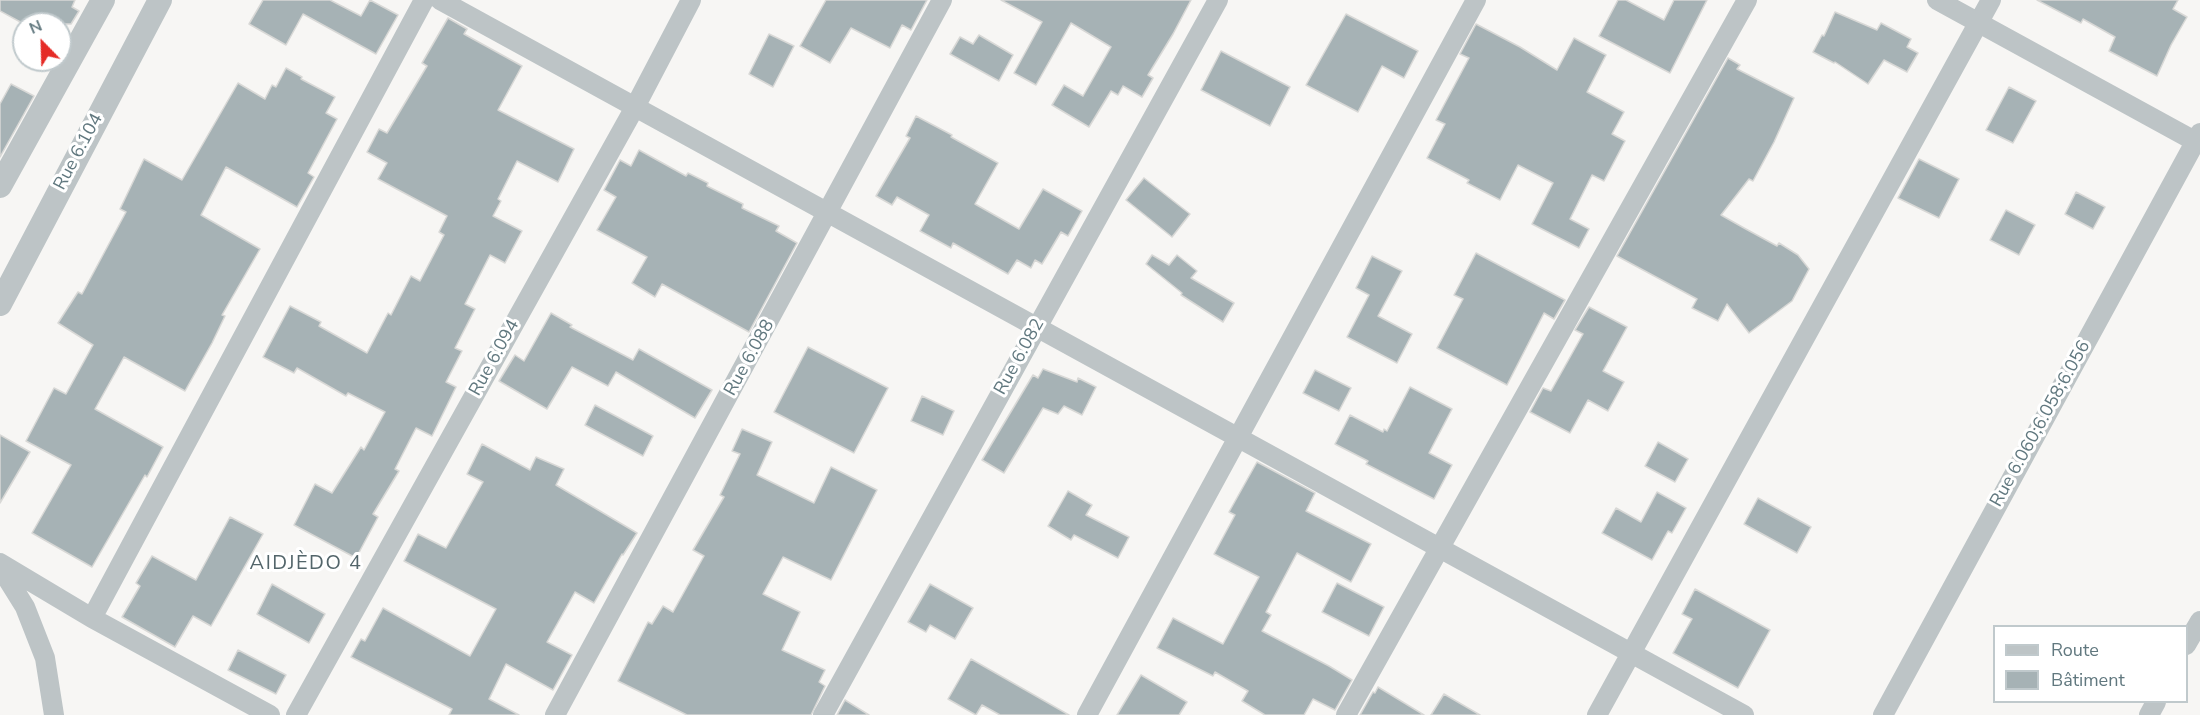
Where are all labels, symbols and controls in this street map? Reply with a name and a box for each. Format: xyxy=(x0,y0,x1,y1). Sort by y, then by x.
north arrow xyxy=(12,12,72,72)
text: N xyxy=(26,15,46,40)
street label: Rue 6.104 xyxy=(50,110,108,194)
street label: Rue 6.082 xyxy=(990,315,1050,399)
street label: Rue 6.094 xyxy=(465,316,525,400)
street label: Rue 6.088 xyxy=(720,316,780,400)
street label: Rue 6.060;6.058;6.056 xyxy=(1986,337,2096,511)
district label: AIDJÈDO 4 xyxy=(250,552,362,576)
legend xyxy=(1993,625,2188,703)
text: Route xyxy=(2051,638,2099,662)
text: Bâtiment xyxy=(2051,668,2125,692)

